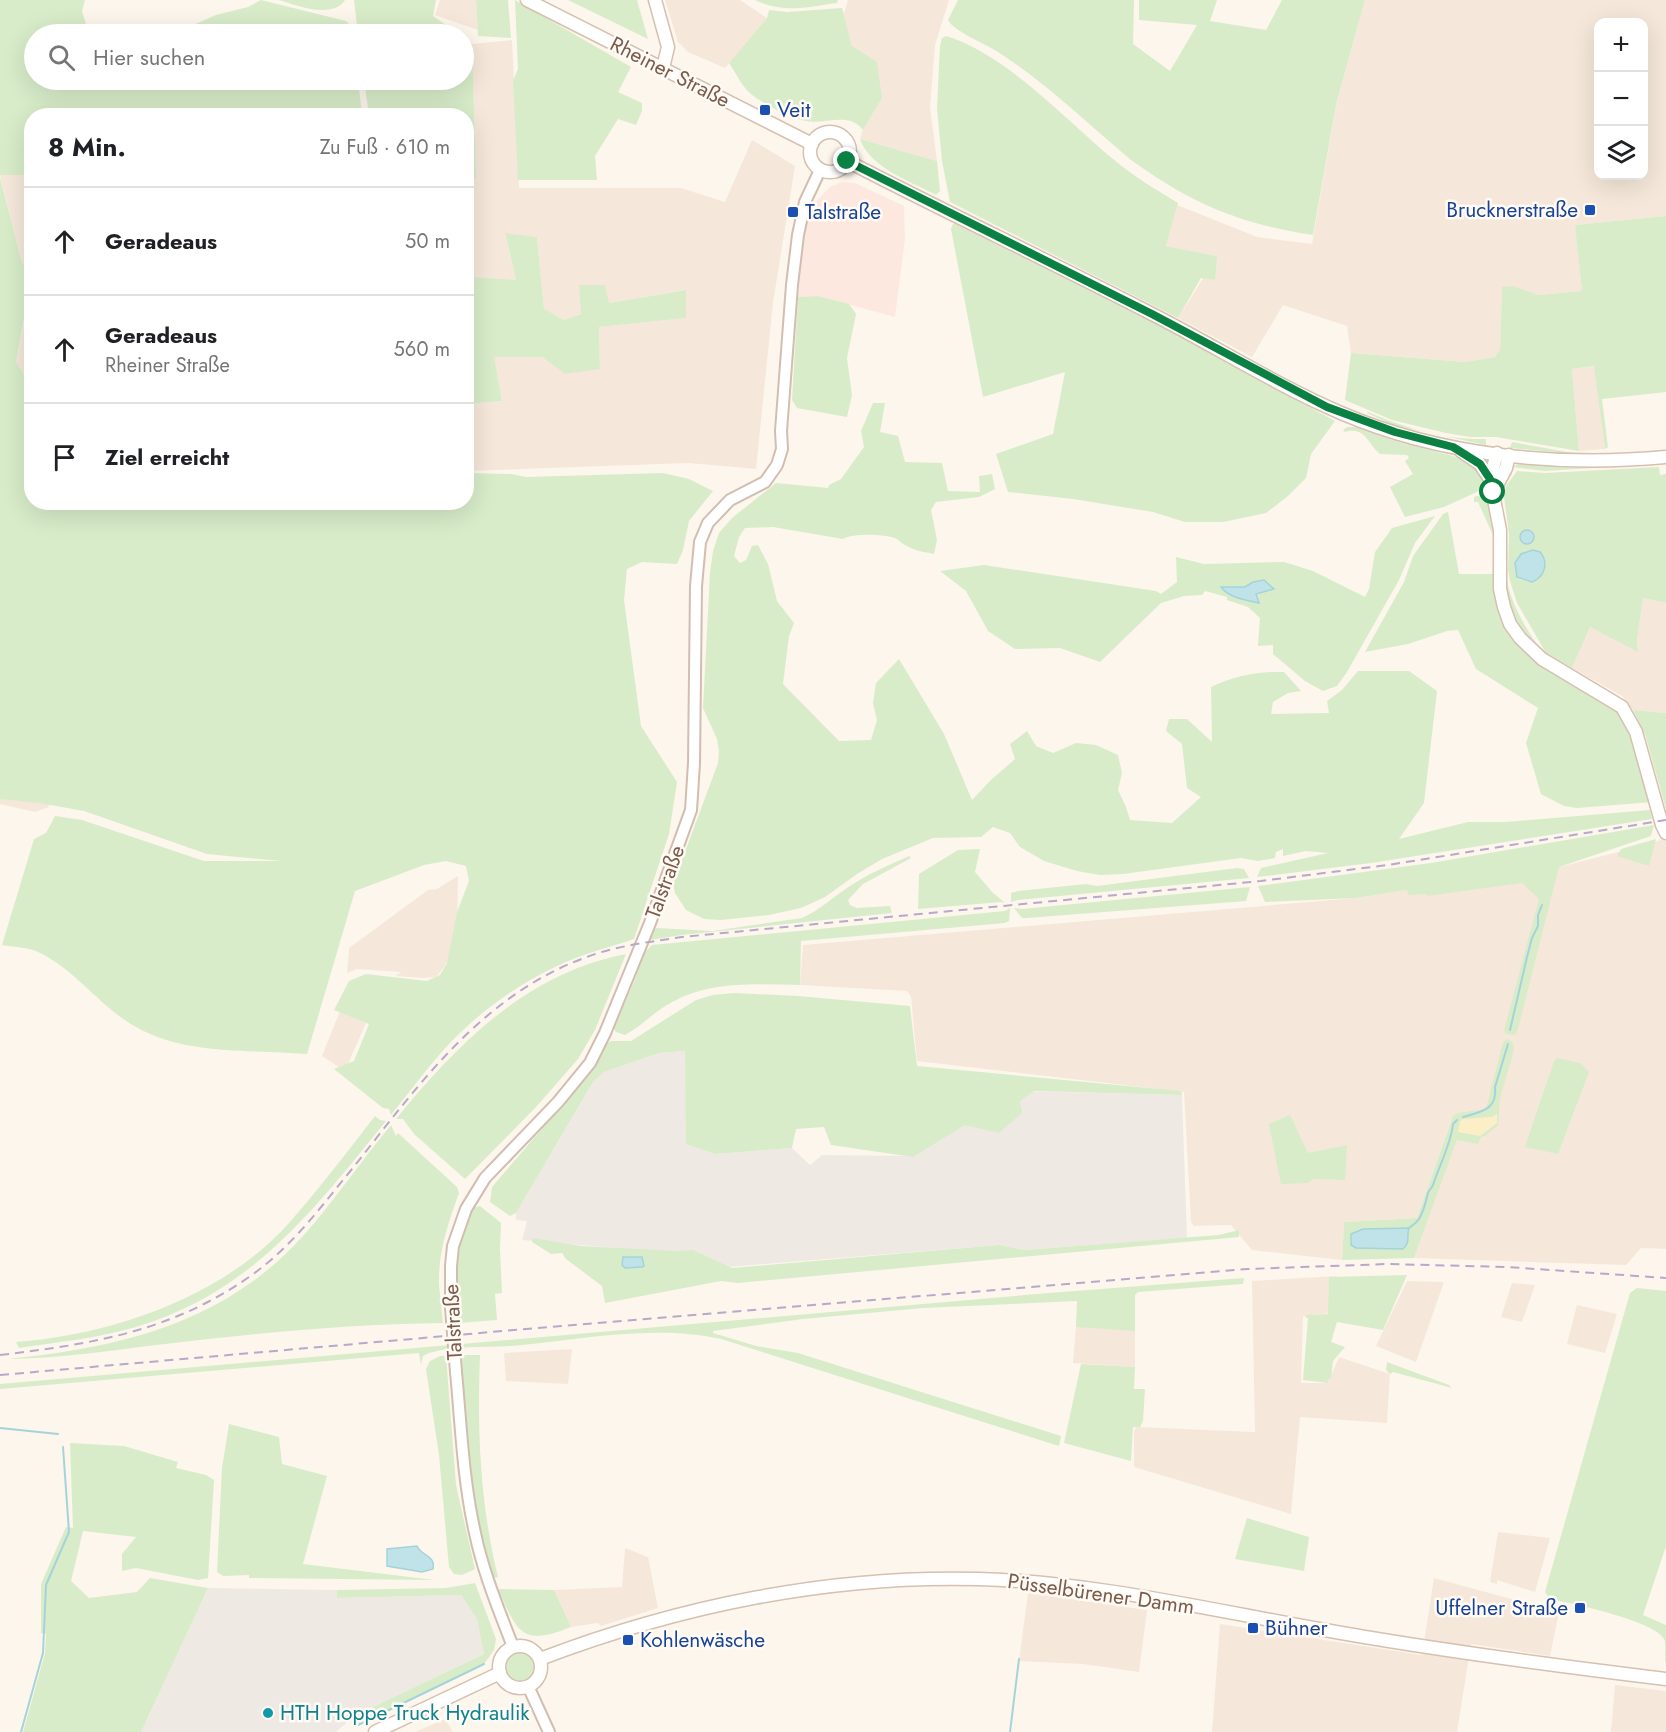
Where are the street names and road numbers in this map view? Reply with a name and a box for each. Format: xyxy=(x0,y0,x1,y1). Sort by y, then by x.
street label: Rheiner Straße xyxy=(605,29,735,115)
street label: Talstraße xyxy=(638,841,692,923)
street label: Talstraße xyxy=(436,1283,470,1361)
street label: Püsselbürener Damm xyxy=(1006,1566,1196,1622)

